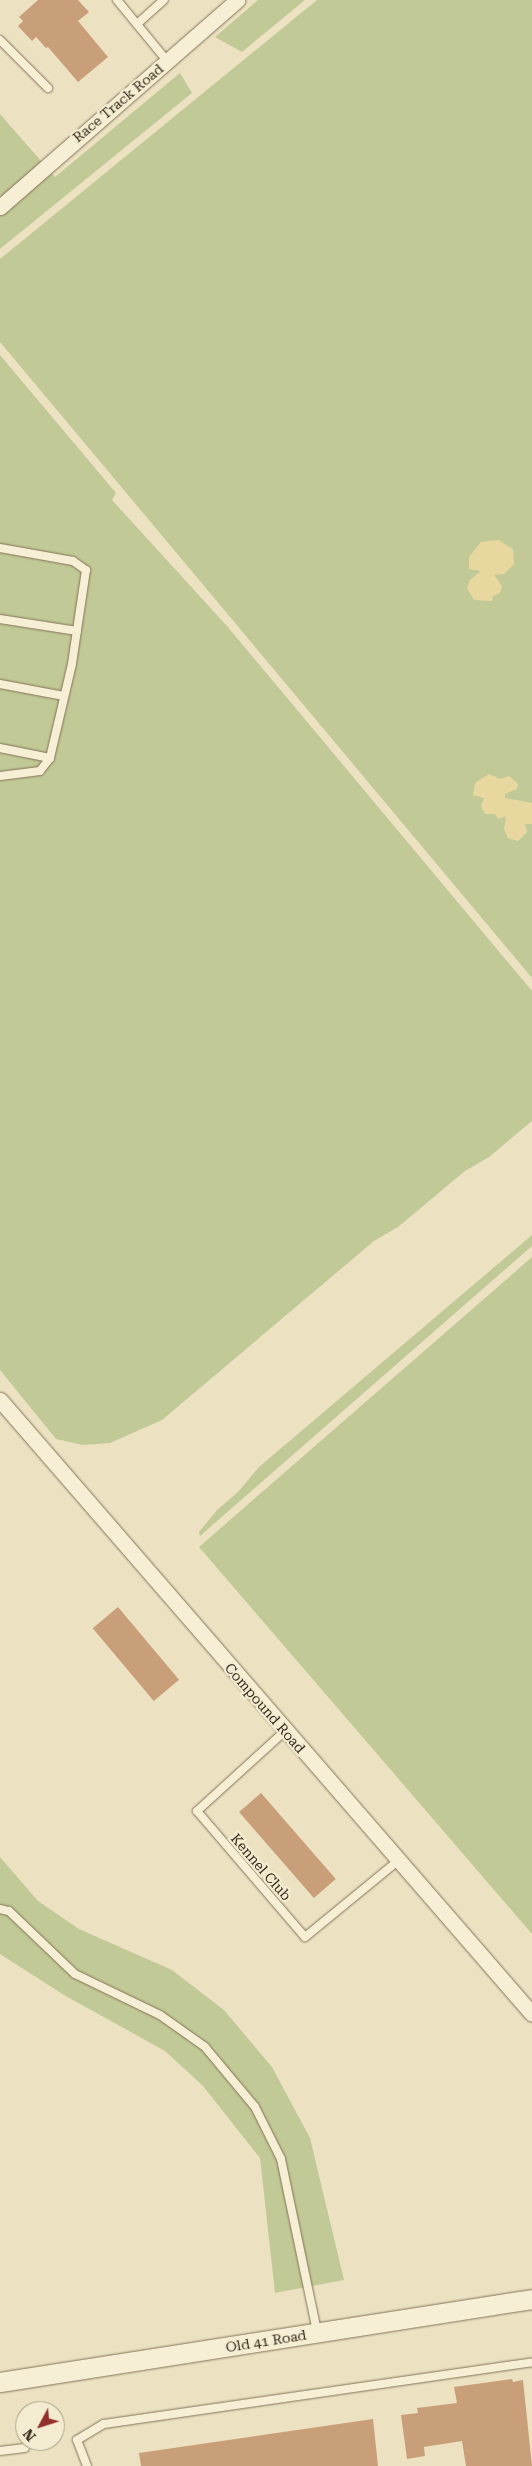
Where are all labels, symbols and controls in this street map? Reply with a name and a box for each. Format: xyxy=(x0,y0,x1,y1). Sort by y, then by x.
street label: Race Track Road xyxy=(69,60,167,146)
street label: Compound Road xyxy=(221,1660,309,1756)
street label: Kennel Club xyxy=(227,1830,295,1904)
street label: Old 41 Road xyxy=(224,2326,308,2356)
north arrow xyxy=(15,2401,65,2451)
text: N xyxy=(20,2426,39,2444)

